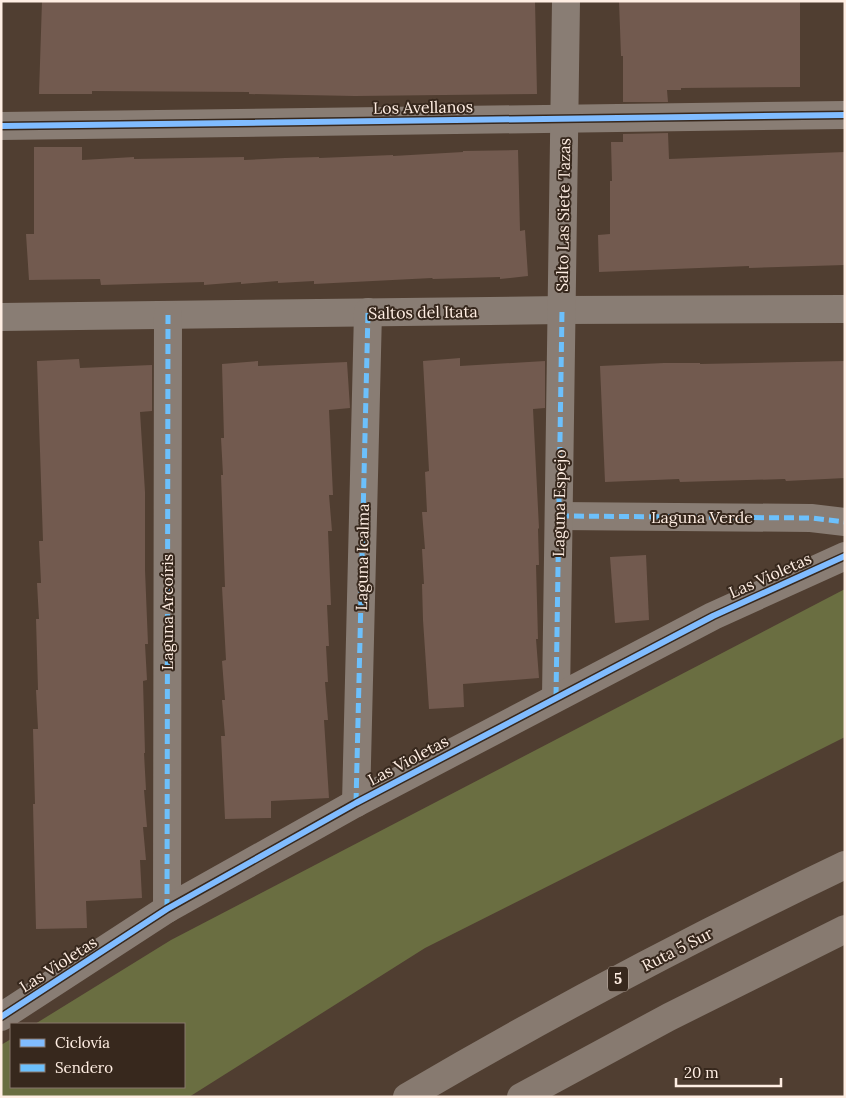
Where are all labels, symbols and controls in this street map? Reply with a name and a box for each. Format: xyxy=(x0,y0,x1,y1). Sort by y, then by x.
street label: Los Avellanos xyxy=(373,96,473,118)
street label: Salto Las Siete Tazas xyxy=(552,138,574,292)
street label: Saltos del Itata xyxy=(368,301,478,323)
street label: Laguna Espejo xyxy=(548,449,570,557)
street label: Laguna Icalma xyxy=(351,503,373,611)
street label: Laguna Verde xyxy=(651,507,753,527)
street label: Las Violetas xyxy=(726,548,814,602)
street label: Laguna Arcoíris xyxy=(157,554,177,670)
street label: Las Violetas xyxy=(364,730,452,790)
street label: Ruta 5 Sur xyxy=(638,923,716,975)
street label: Las Violetas xyxy=(16,932,100,996)
road number: 5 xyxy=(608,966,628,992)
legend xyxy=(10,1023,185,1088)
text: Ciclovía xyxy=(55,1033,110,1052)
scale bar xyxy=(676,1056,781,1088)
text: Sendero xyxy=(55,1058,113,1077)
text: 20 m xyxy=(684,1063,719,1082)

